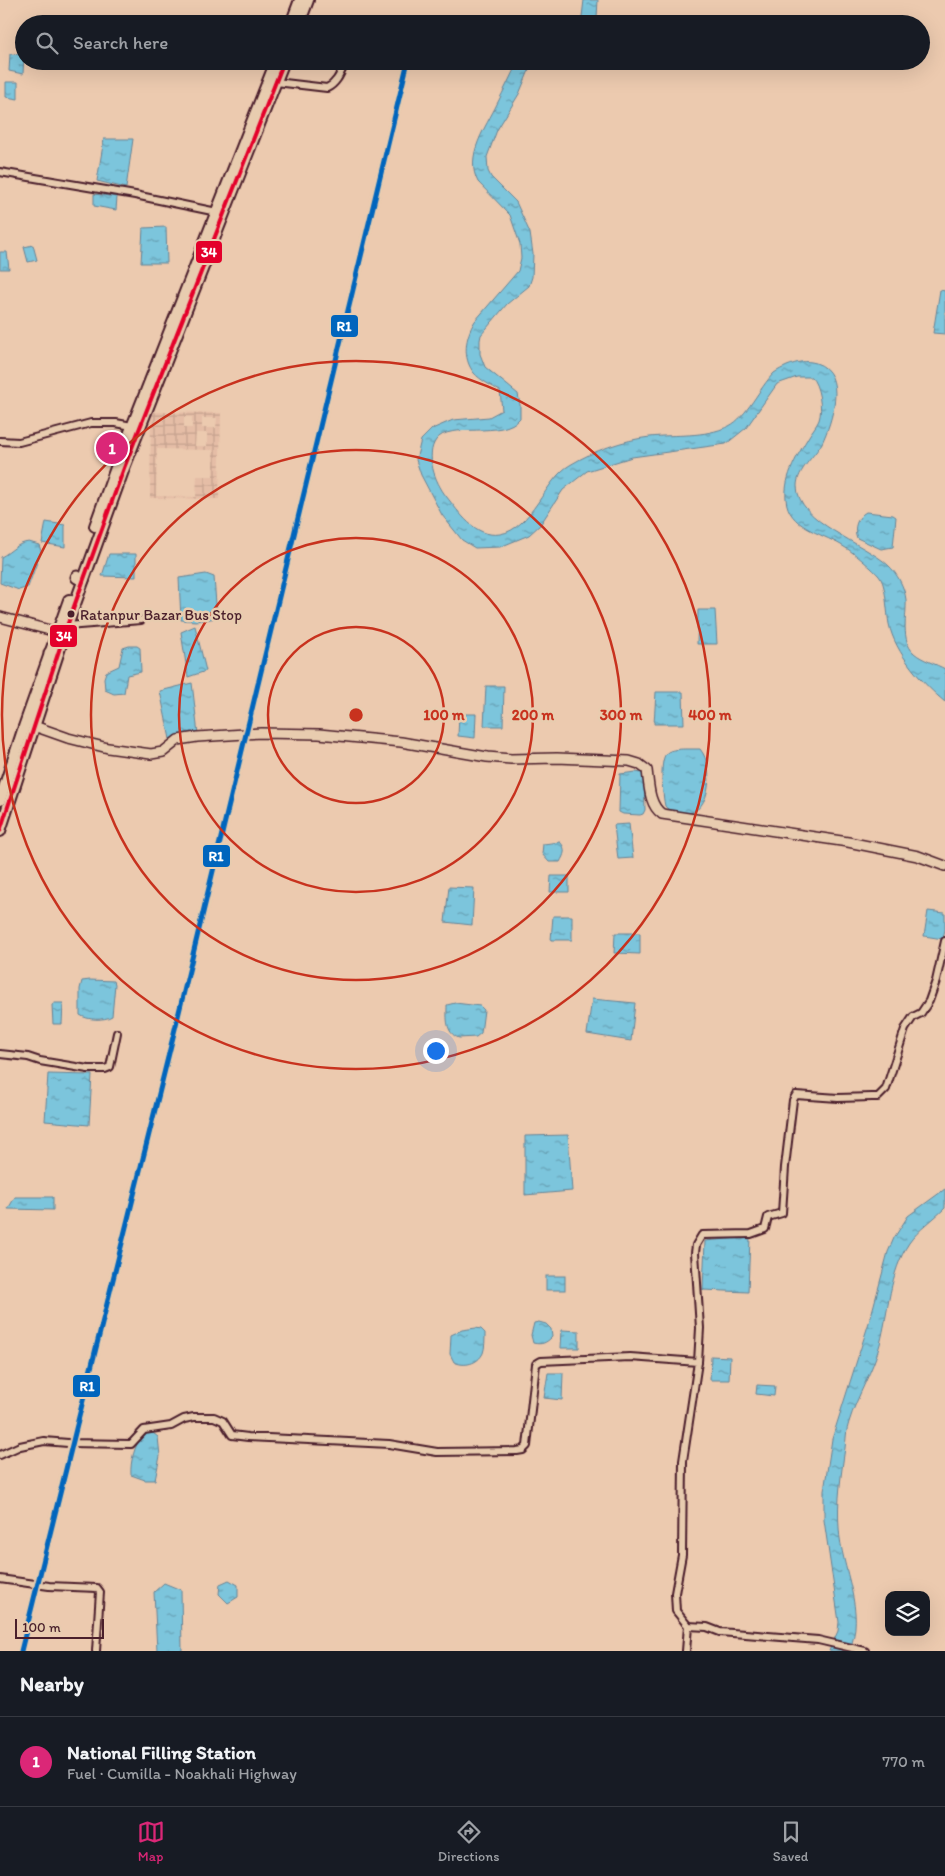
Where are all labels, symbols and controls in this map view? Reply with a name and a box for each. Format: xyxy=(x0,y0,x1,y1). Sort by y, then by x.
search box xyxy=(15,15,930,70)
icon: search xyxy=(33,29,61,57)
text: Search here xyxy=(73,31,168,54)
line badge: 34 xyxy=(195,240,223,264)
text: 34 xyxy=(201,244,218,261)
line badge: R1 xyxy=(330,314,359,338)
text: R1 xyxy=(337,318,352,335)
pin: 1 xyxy=(96,429,128,467)
place label: Ratanpur Bazar Bus Stop xyxy=(80,606,242,624)
marker: Ratanpur Bazar Bus Stop xyxy=(66,609,76,619)
line badge: 34 xyxy=(49,624,78,648)
text: 34 xyxy=(56,628,73,645)
centre of rings xyxy=(347,706,365,724)
text: 100 m xyxy=(423,706,465,724)
text: 200 m xyxy=(512,706,555,724)
text: 300 m xyxy=(600,706,643,724)
text: 400 m xyxy=(688,706,732,724)
line badge: R1 xyxy=(202,844,231,868)
text: R1 xyxy=(209,848,224,865)
your location xyxy=(423,1038,449,1064)
line badge: R1 xyxy=(72,1374,101,1398)
text: R1 xyxy=(80,1378,95,1395)
map controls xyxy=(885,1591,930,1636)
button: layers xyxy=(885,1591,930,1636)
scale bar xyxy=(15,1616,104,1639)
text: 100 m xyxy=(22,1619,61,1636)
text: Nearby xyxy=(20,1671,84,1696)
text: National Filling Station xyxy=(67,1741,256,1764)
text: 1 xyxy=(32,1752,40,1771)
text: 770 m xyxy=(882,1752,925,1771)
text: Fuel · Cumilla - Noakhali Highway xyxy=(67,1764,297,1783)
tab: Map xyxy=(137,1818,165,1865)
tab: Directions xyxy=(438,1818,499,1865)
tab: Saved xyxy=(773,1818,808,1865)

